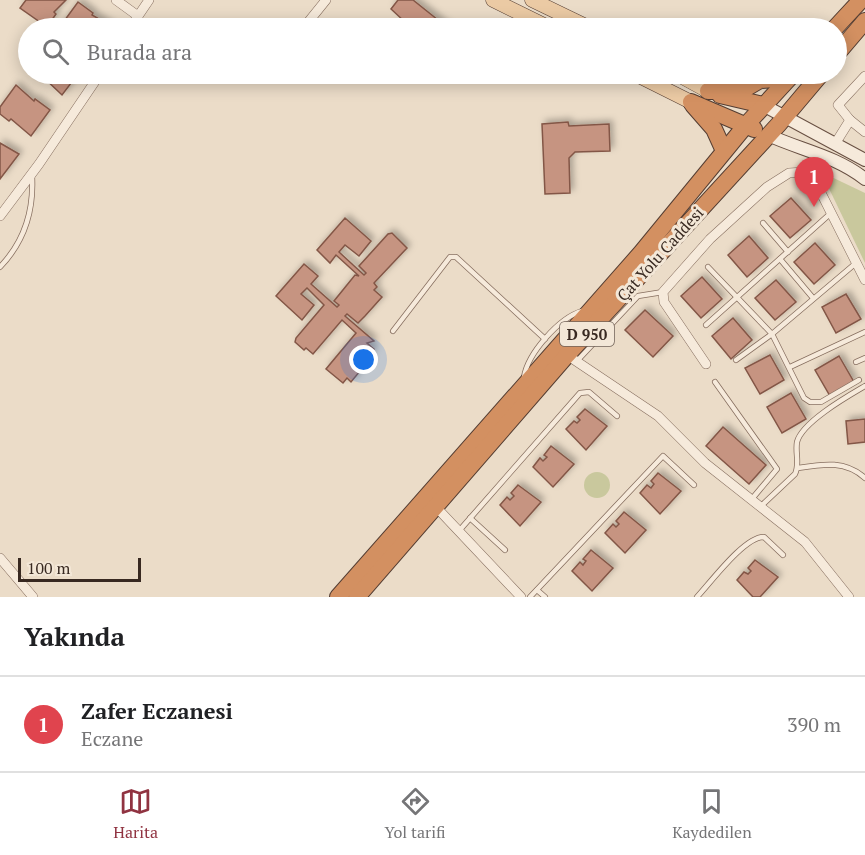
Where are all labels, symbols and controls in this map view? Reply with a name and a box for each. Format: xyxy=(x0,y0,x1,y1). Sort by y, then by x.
search box xyxy=(18,18,847,84)
icon: search xyxy=(39,35,72,68)
text: Burada ara xyxy=(87,37,192,66)
pin: 1 xyxy=(794,158,834,207)
street label: Çat Yolu Caddesi xyxy=(612,202,708,306)
road number: D 950 xyxy=(560,322,614,346)
your location xyxy=(349,345,378,374)
scale bar xyxy=(18,555,141,582)
text: 100 m xyxy=(27,557,70,579)
text: Yakında xyxy=(24,619,125,653)
text: Zafer Eczanesi xyxy=(81,696,233,725)
text: 1 xyxy=(38,711,49,738)
text: 390 m xyxy=(787,711,841,738)
text: Eczane xyxy=(81,725,143,752)
tab: Harita xyxy=(113,785,158,843)
tab: Yol tarifi xyxy=(385,785,446,843)
tab: Kaydedilen xyxy=(672,785,752,843)

